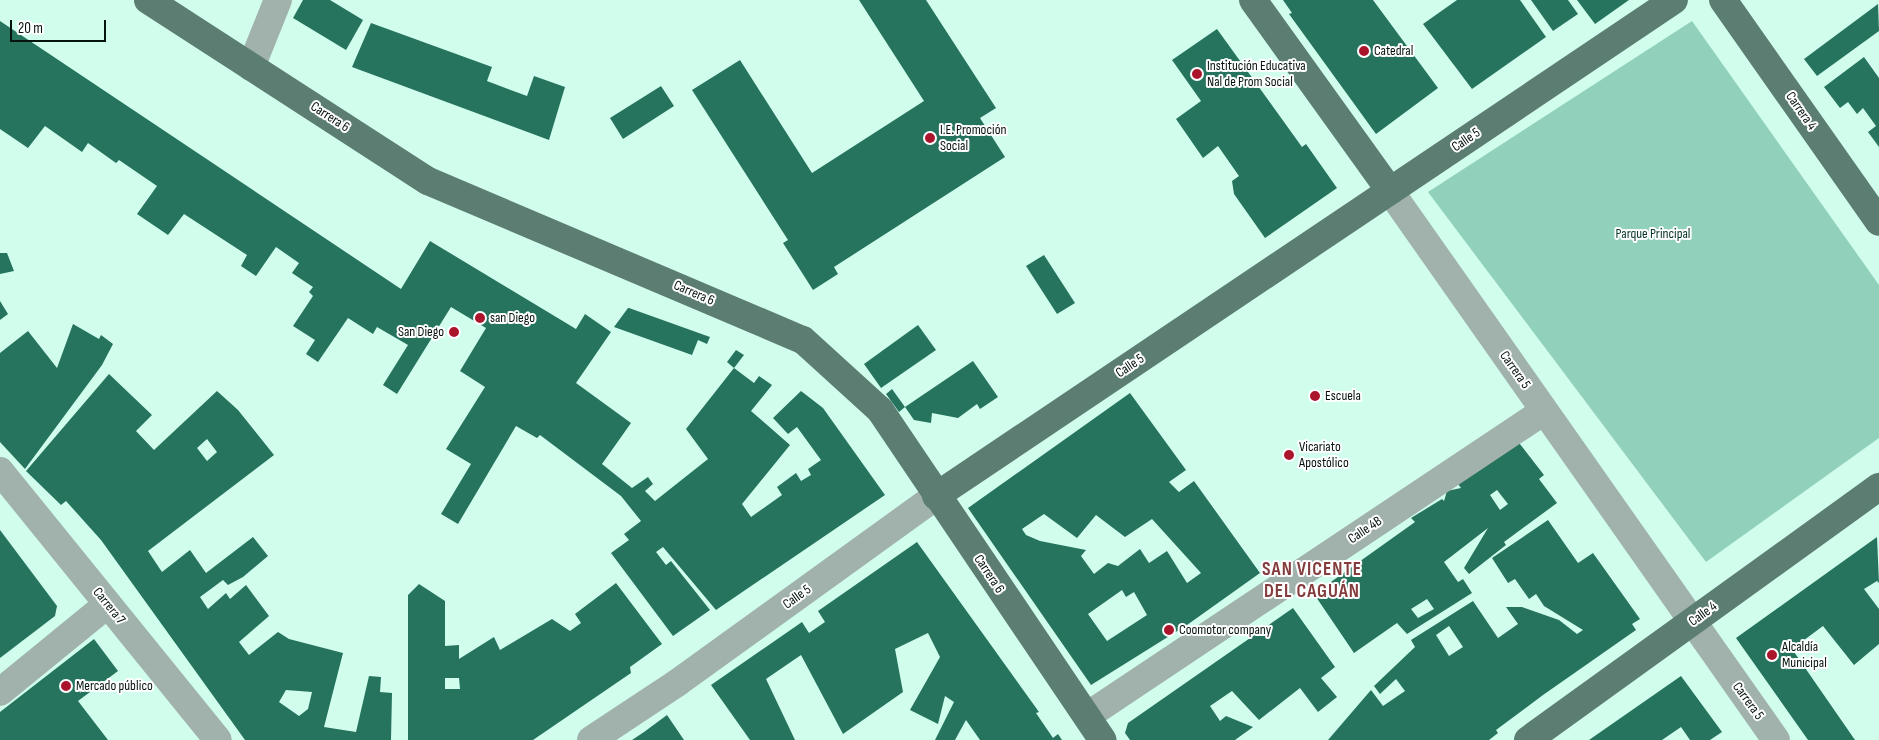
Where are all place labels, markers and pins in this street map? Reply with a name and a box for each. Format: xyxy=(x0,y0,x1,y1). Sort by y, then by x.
place label: Catedral xyxy=(1374,43,1413,59)
marker: Catedral xyxy=(1358,45,1370,57)
place label: Institución Educativa Nal de Prom Social xyxy=(1207,58,1306,90)
marker: Institución Educativa Nal de Prom Social xyxy=(1191,68,1203,80)
place label: I.E. Promoción Social xyxy=(940,122,1006,154)
marker: I.E. Promoción Social xyxy=(924,132,936,144)
place label: san Diego xyxy=(490,310,535,326)
marker: san Diego xyxy=(474,312,486,324)
place label: San Diego xyxy=(398,324,444,340)
marker: San Diego xyxy=(448,326,460,338)
place label: Escuela xyxy=(1325,388,1361,404)
marker: Escuela xyxy=(1309,390,1321,402)
place label: Vicariato Apostólico xyxy=(1299,439,1349,472)
marker: Vicariato Apostólico xyxy=(1283,449,1295,461)
place label: Coomotor company xyxy=(1179,622,1271,638)
marker: Coomotor company xyxy=(1163,624,1175,636)
place label: Alcaldía Municipal xyxy=(1782,639,1827,672)
marker: Alcaldía Municipal xyxy=(1766,649,1778,661)
place label: Mercado público xyxy=(76,678,153,694)
marker: Mercado público xyxy=(60,680,72,692)

